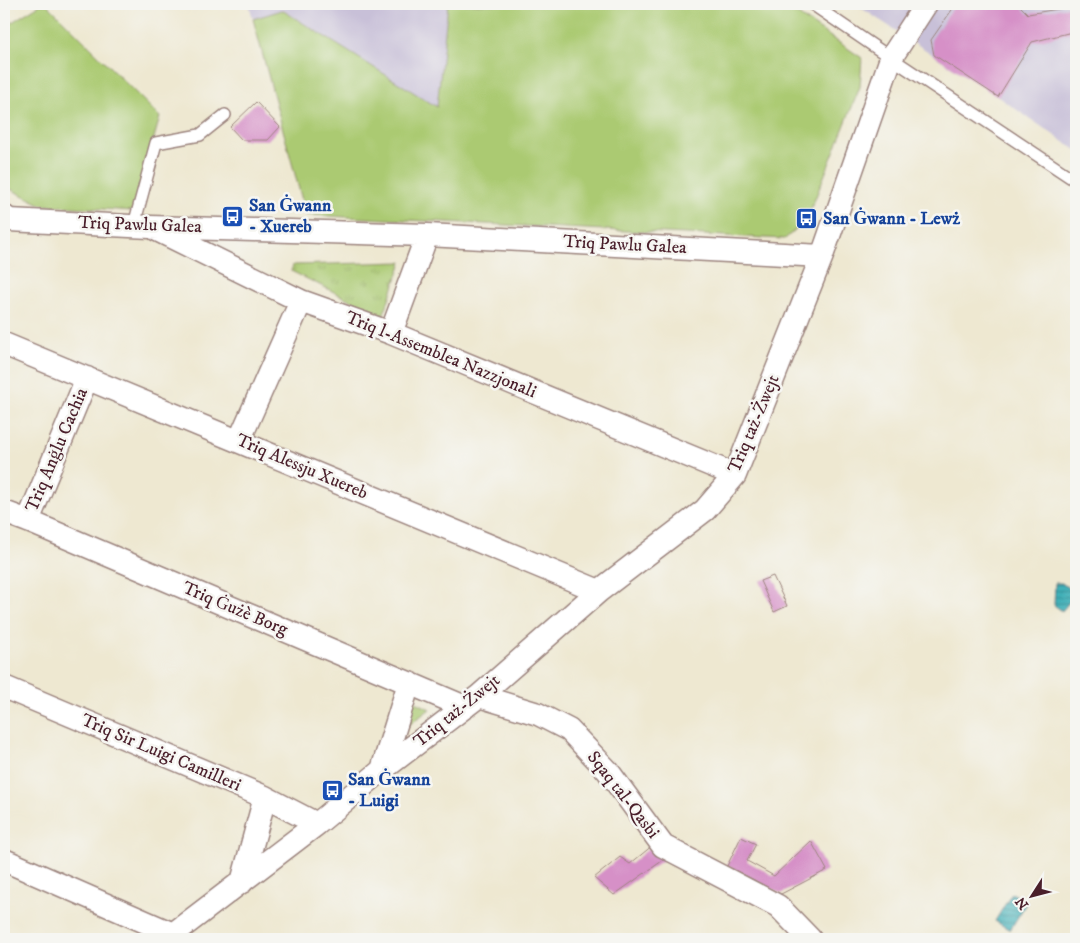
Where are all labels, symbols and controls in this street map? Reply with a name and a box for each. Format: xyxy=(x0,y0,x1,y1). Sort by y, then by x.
place label: San Ġwann - Xuereb xyxy=(249,194,332,238)
bus stop icon: San Ġwann - Xuereb xyxy=(221,204,245,228)
bus stop icon: San Ġwann - Lewż xyxy=(795,207,819,231)
place label: San Ġwann - Lewż xyxy=(823,207,960,230)
street label: Triq Pawlu Galea xyxy=(78,212,203,238)
street label: Triq Pawlu Galea xyxy=(563,231,688,259)
street label: Triq l-Assemblea Nazzjonali xyxy=(343,307,539,403)
street label: Triq taż-Żwejt xyxy=(723,371,785,476)
street label: Triq Anġlu Cachia xyxy=(21,384,93,515)
street label: Triq Alessju Xuereb xyxy=(233,429,371,505)
street label: Triq Ġużè Borg xyxy=(179,577,291,641)
street label: Triq taż-Żwejt xyxy=(409,669,505,752)
street label: Triq Sir Luigi Camilleri xyxy=(78,709,244,797)
street label: Sqaq tal-Qasbi xyxy=(582,747,664,843)
place label: San Ġwann - Luigi xyxy=(348,768,431,812)
bus stop icon: San Ġwann - Luigi xyxy=(320,778,344,802)
north arrow xyxy=(1008,870,1058,920)
text: N xyxy=(1011,893,1033,913)

